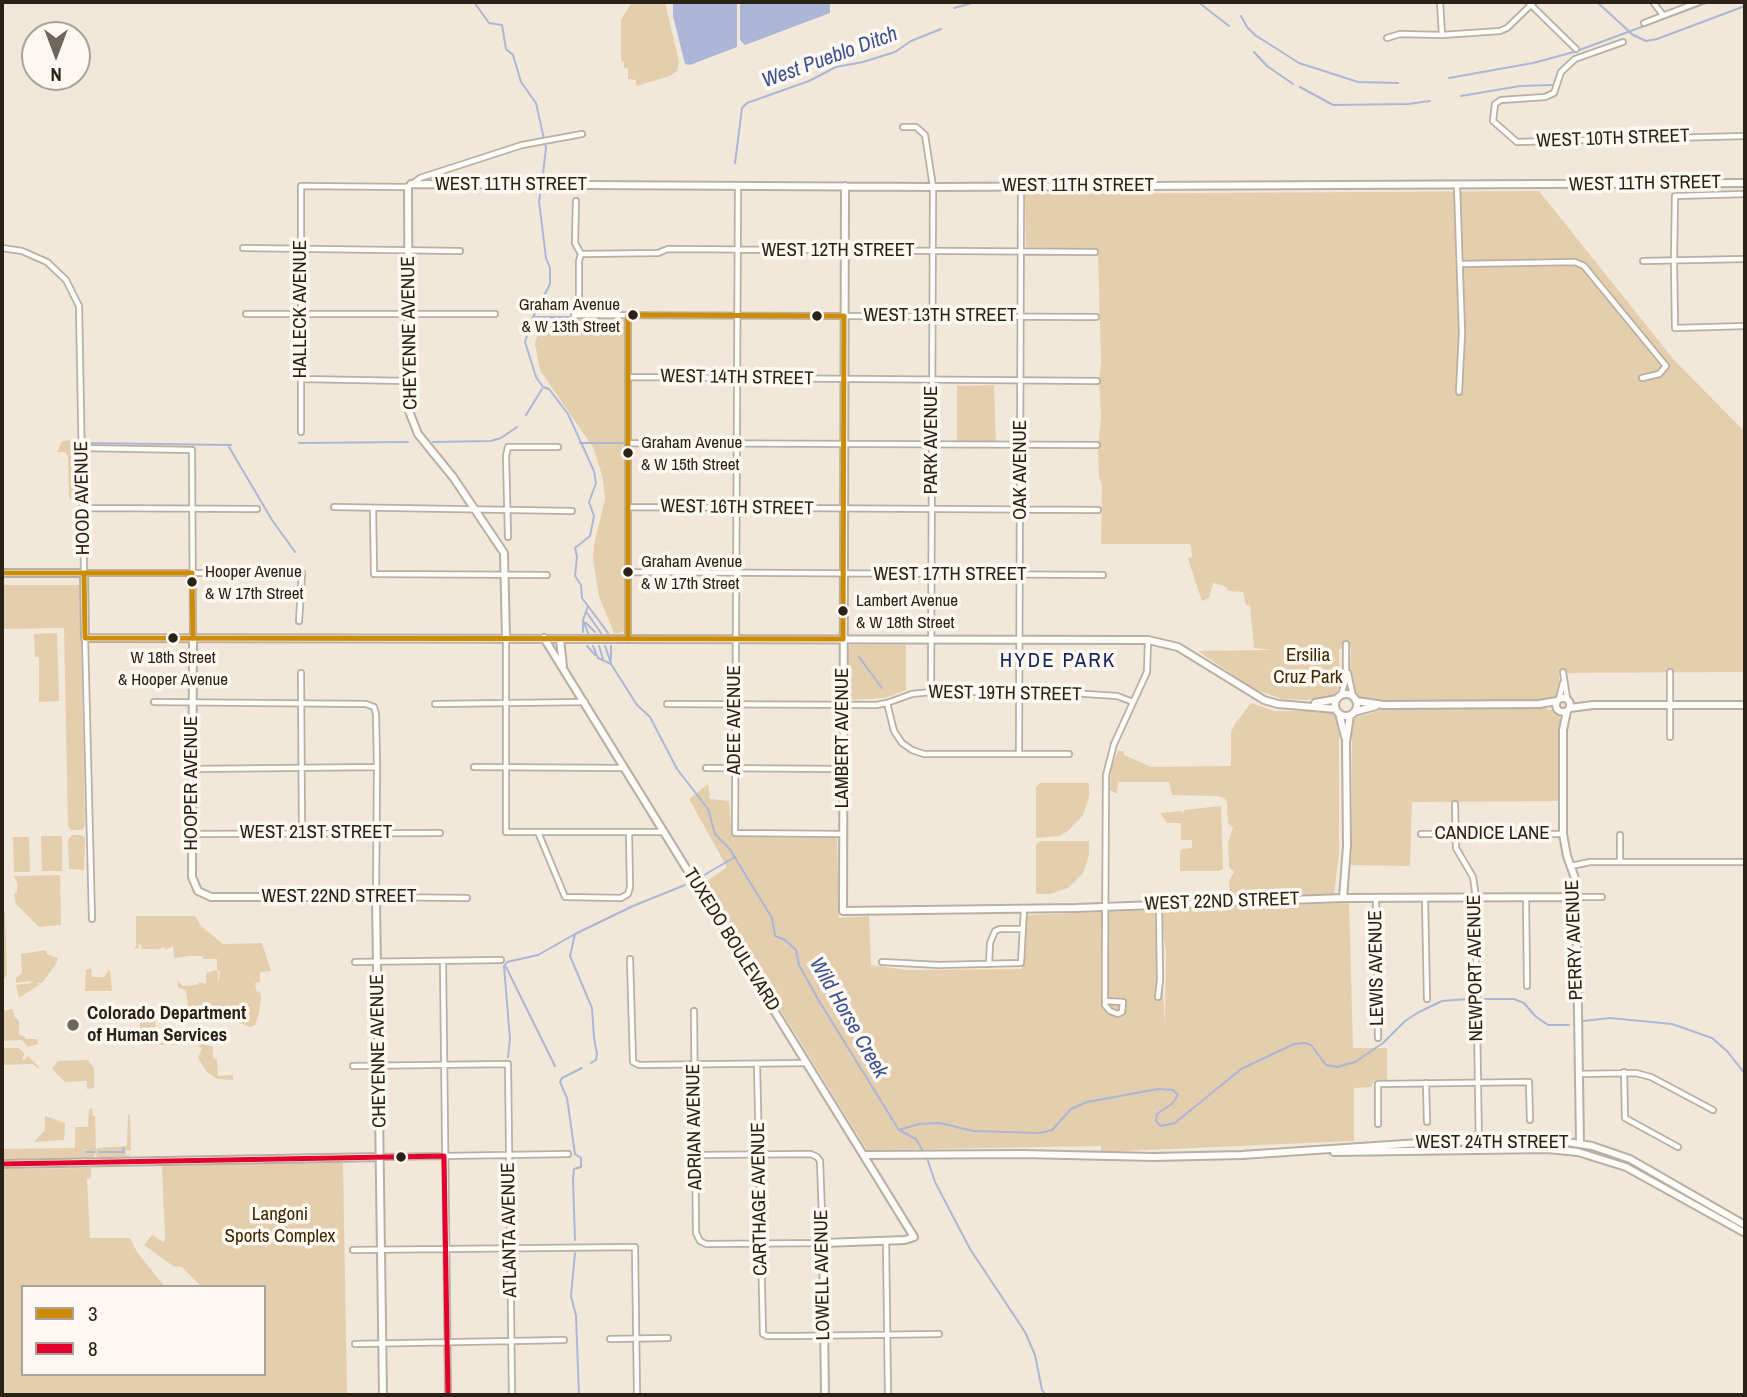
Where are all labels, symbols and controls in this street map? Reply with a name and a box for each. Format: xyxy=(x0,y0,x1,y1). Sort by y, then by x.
north arrow xyxy=(21,21,91,91)
water label: West Pueblo Ditch xyxy=(759,22,901,94)
text: N xyxy=(50,62,62,88)
street label: WEST 10TH STREET xyxy=(1536,125,1690,153)
street label: WEST 11TH STREET xyxy=(1569,171,1721,197)
street label: WEST 11TH STREET xyxy=(435,174,587,196)
street label: WEST 11TH STREET xyxy=(1002,175,1154,197)
street label: HALLECK AVENUE xyxy=(290,240,312,378)
street label: WEST 12TH STREET xyxy=(761,240,915,262)
street label: CHEYENNE AVENUE xyxy=(397,256,423,410)
place label: Graham Avenue & W 13th Street xyxy=(519,295,620,335)
street label: WEST 13TH STREET xyxy=(863,305,1017,327)
marker: Graham Avenue & W 13th Street xyxy=(626,308,640,322)
unlabelled marker xyxy=(810,309,824,323)
street label: WEST 14TH STREET xyxy=(660,365,814,391)
street label: PARK AVENUE xyxy=(921,386,943,494)
street label: OAK AVENUE xyxy=(1010,420,1032,520)
place label: Graham Avenue & W 15th Street xyxy=(641,433,742,473)
street label: HOOD AVENUE xyxy=(71,441,95,555)
marker: Graham Avenue & W 15th Street xyxy=(621,446,635,460)
street label: WEST 16TH STREET xyxy=(660,495,814,521)
place label: Graham Avenue & W 17th Street xyxy=(641,552,742,592)
place label: Hooper Avenue & W 17th Street xyxy=(205,562,303,602)
street label: WEST 17TH STREET xyxy=(873,564,1027,586)
marker: Graham Avenue & W 17th Street xyxy=(621,565,635,579)
marker: Hooper Avenue & W 17th Street xyxy=(185,575,199,589)
place label: Lambert Avenue & W 18th Street xyxy=(856,591,958,631)
marker: Lambert Avenue & W 18th Street xyxy=(836,604,850,618)
marker: W 18th Street & Hooper Avenue xyxy=(166,631,180,645)
park label: Ersilia Cruz Park xyxy=(1273,645,1343,689)
place label: W 18th Street & Hooper Avenue xyxy=(118,648,228,688)
district label: HYDE PARK xyxy=(1001,648,1115,674)
street label: ADEE AVENUE xyxy=(724,665,746,775)
street label: LAMBERT AVENUE xyxy=(832,668,854,808)
street label: WEST 19TH STREET xyxy=(928,681,1082,707)
street label: HOOPER AVENUE xyxy=(181,716,203,850)
street label: WEST 21ST STREET xyxy=(240,822,392,844)
street label: CANDICE LANE xyxy=(1434,823,1550,845)
street label: TUXEDO BOULEVARD xyxy=(678,864,784,1016)
street label: PERRY AVENUE xyxy=(1562,879,1588,1001)
street label: WEST 22ND STREET xyxy=(262,886,416,908)
street label: WEST 22ND STREET xyxy=(1144,888,1300,916)
street label: NEWPORT AVENUE xyxy=(1463,895,1489,1041)
street label: LEWIS AVENUE xyxy=(1365,910,1389,1026)
water label: Wild Horse Creek xyxy=(803,953,893,1083)
street label: CHEYENNE AVENUE xyxy=(366,974,392,1128)
place label: Colorado Department of Human Services xyxy=(87,1003,246,1047)
marker: Colorado Department of Human Services xyxy=(65,1017,81,1033)
street label: ADRIAN AVENUE xyxy=(683,1064,707,1190)
street label: CARTHAGE AVENUE xyxy=(747,1122,773,1276)
street label: WEST 24TH STREET xyxy=(1415,1132,1569,1154)
unlabelled marker xyxy=(394,1150,408,1164)
street label: ATLANTA AVENUE xyxy=(497,1162,523,1298)
park label: Langoni Sports Complex xyxy=(225,1204,335,1248)
street label: LOWELL AVENUE xyxy=(810,1210,836,1340)
legend xyxy=(21,1285,266,1376)
text: 3 xyxy=(88,1299,98,1328)
text: 8 xyxy=(88,1334,98,1363)

